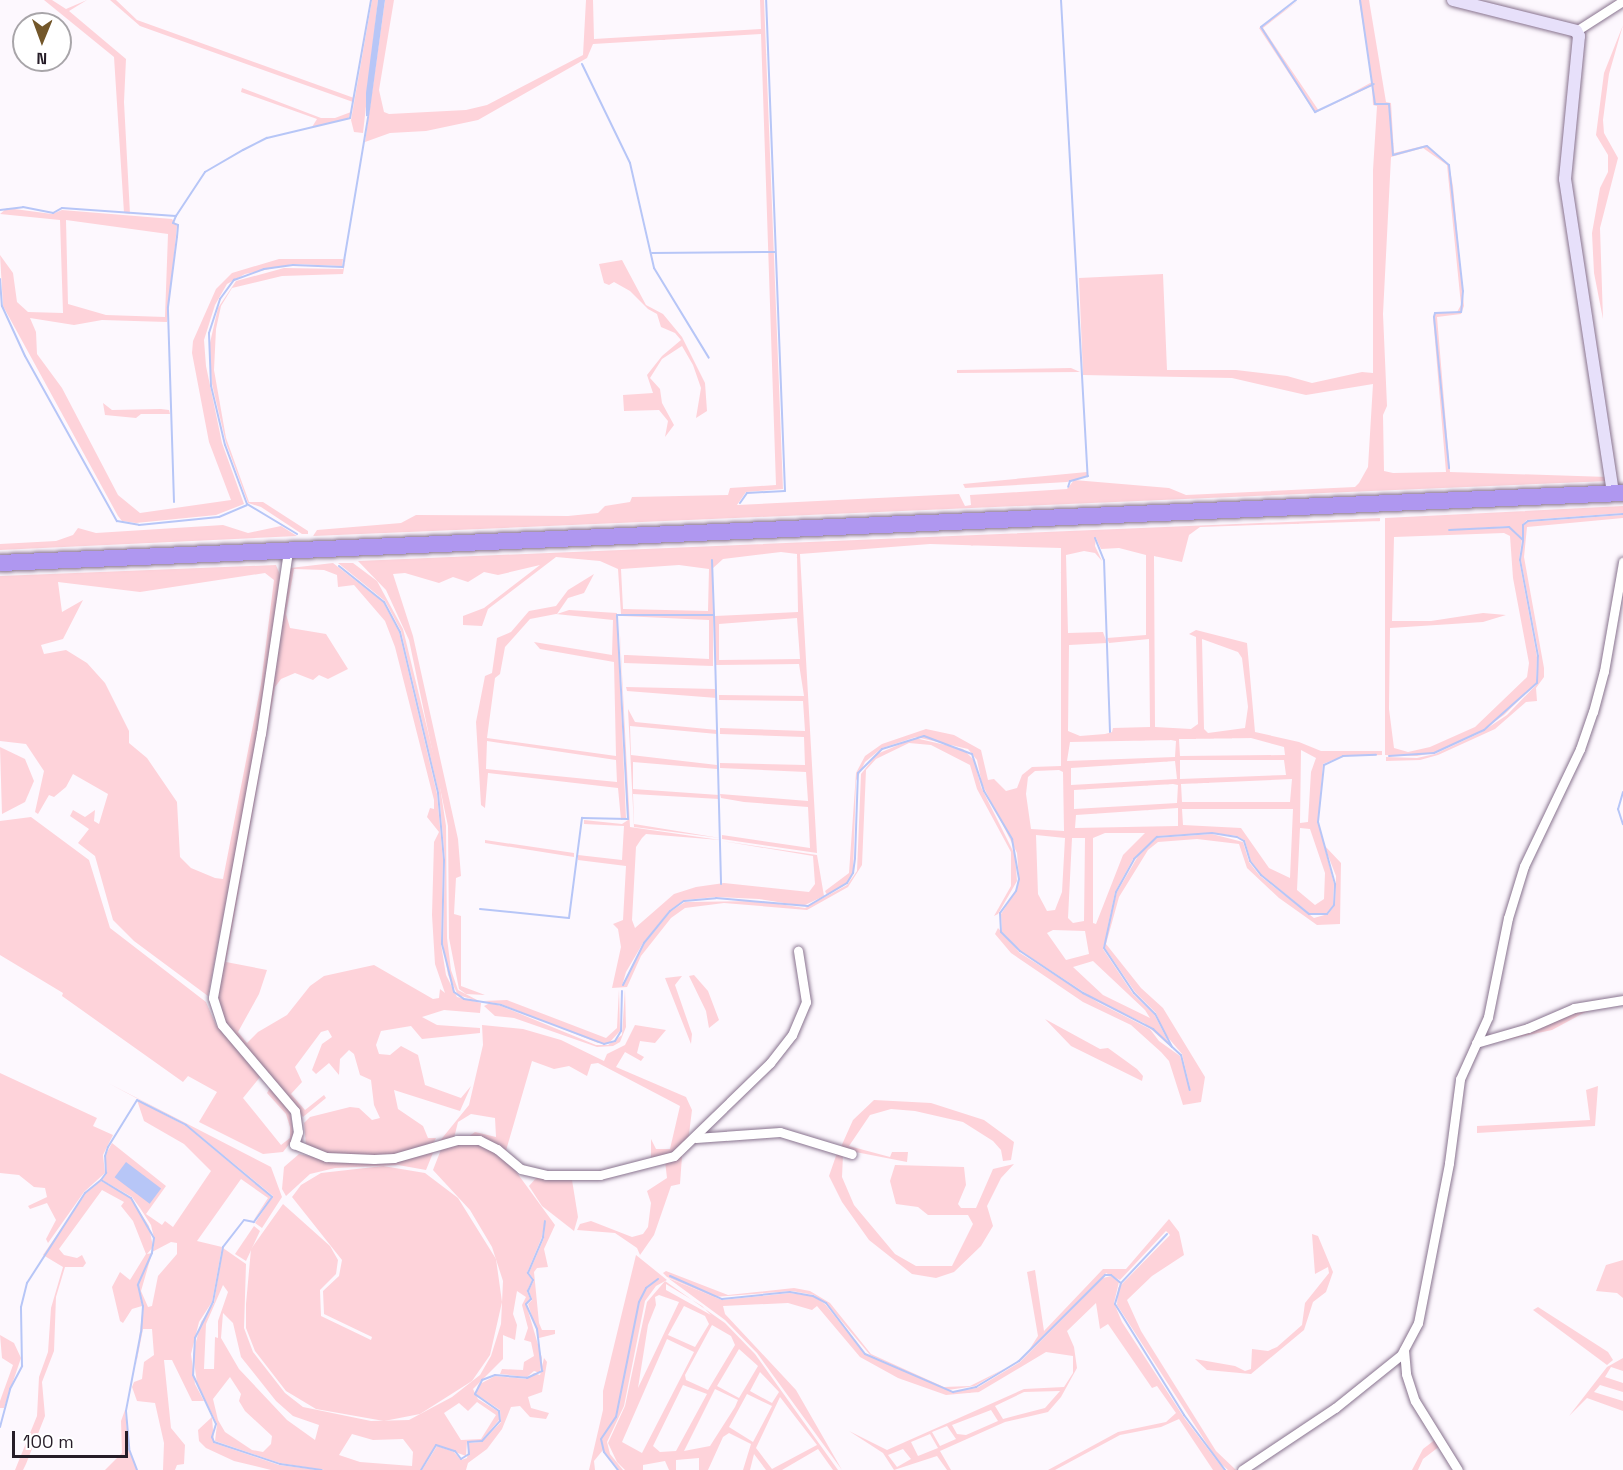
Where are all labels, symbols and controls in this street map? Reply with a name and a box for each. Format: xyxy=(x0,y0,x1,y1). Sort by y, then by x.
north arrow xyxy=(12,12,72,72)
text: N xyxy=(36,48,47,69)
scale bar xyxy=(15,1419,130,1457)
text: 100 m xyxy=(23,1430,74,1453)

